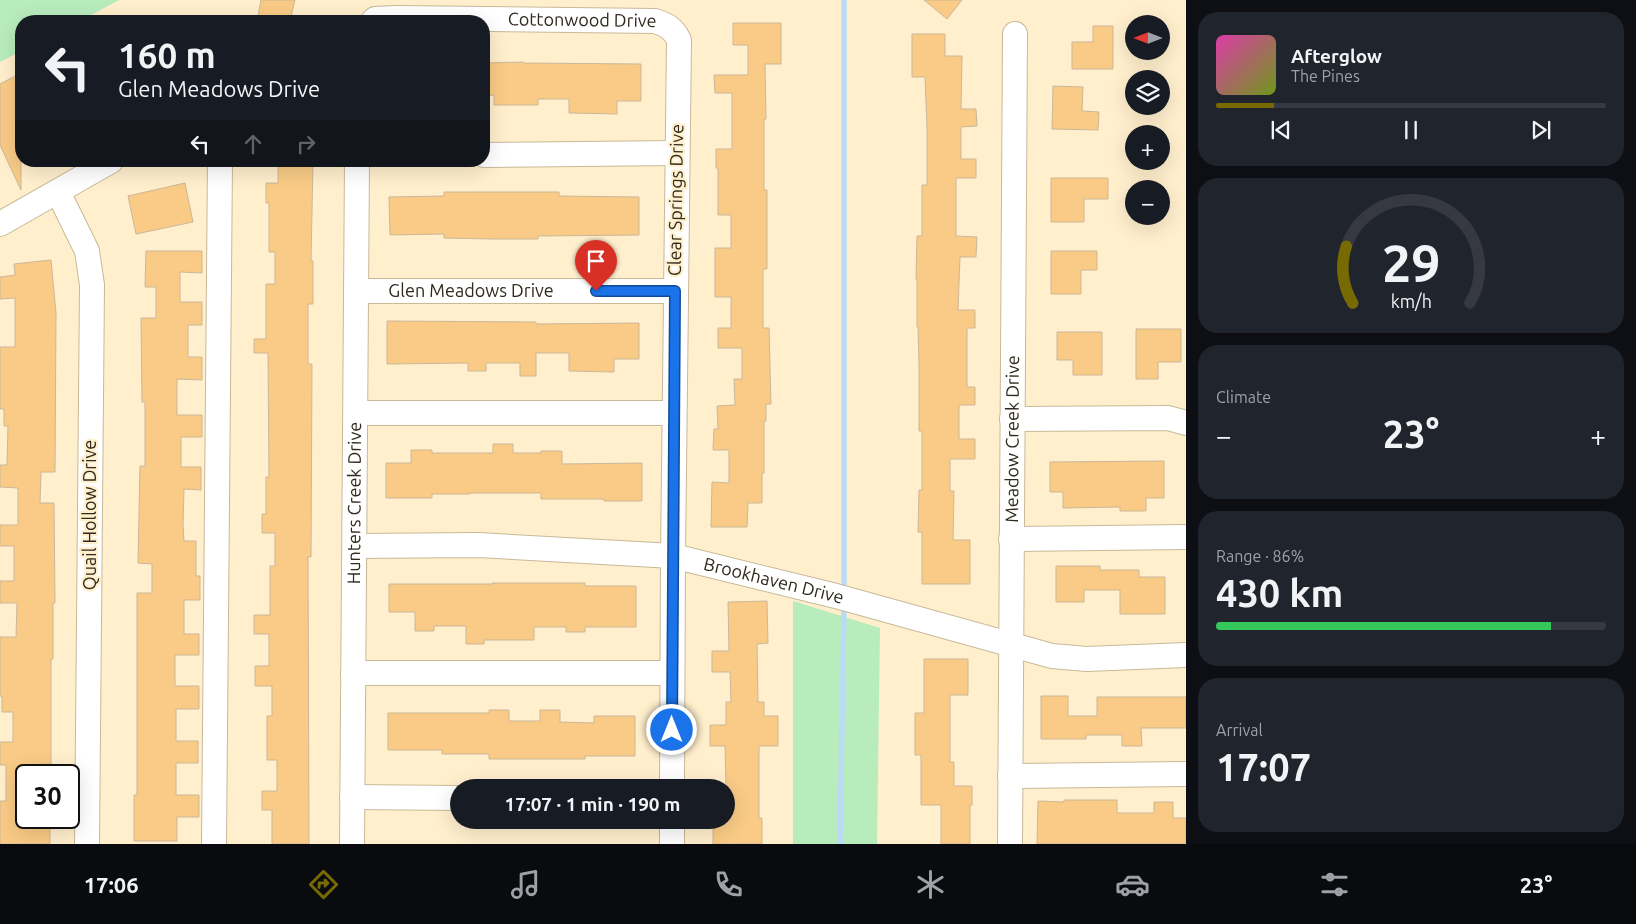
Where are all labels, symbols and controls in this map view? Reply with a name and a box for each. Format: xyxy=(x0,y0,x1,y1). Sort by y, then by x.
street label: Cottonwood Drive xyxy=(508,8,657,30)
north arrow xyxy=(1125,15,1170,60)
map controls xyxy=(1125,15,1170,225)
icon: left xyxy=(35,35,100,100)
text: 160 m xyxy=(118,35,216,75)
text: Afterglow xyxy=(1291,45,1382,67)
text: The Pines xyxy=(1291,67,1360,85)
button: layers xyxy=(1125,70,1170,115)
text: Glen Meadows Drive xyxy=(118,76,320,101)
icon: previous xyxy=(1267,116,1295,144)
icon: pause xyxy=(1397,116,1425,144)
icon: next xyxy=(1527,116,1555,144)
street label: Clear Springs Drive xyxy=(664,124,686,276)
button: + xyxy=(1125,125,1170,170)
icon: left xyxy=(186,130,214,158)
icon: ahead xyxy=(239,130,267,158)
icon: right xyxy=(292,130,320,158)
button: − xyxy=(1125,180,1170,225)
text: 29 xyxy=(1382,234,1440,292)
pin xyxy=(575,240,617,291)
icon: arrive xyxy=(582,247,610,275)
street label: Glen Meadows Drive xyxy=(388,280,554,300)
text: km/h xyxy=(1390,291,1432,311)
street label: Meadow Creek Drive xyxy=(1001,355,1022,523)
text: Climate xyxy=(1216,388,1271,406)
text: 23° xyxy=(1383,413,1439,455)
text: − xyxy=(1216,420,1232,451)
text: + xyxy=(1590,420,1606,451)
street label: Hunters Creek Drive xyxy=(343,422,364,584)
street label: Quail Hollow Drive xyxy=(79,440,100,590)
text: Range · 86% xyxy=(1216,547,1304,565)
street label: Brookhaven Drive xyxy=(702,553,846,607)
text: 430 km xyxy=(1216,572,1343,614)
position arrow xyxy=(645,703,697,755)
text: Arrival xyxy=(1216,721,1263,739)
text: 17:07 xyxy=(1216,746,1311,788)
speed limit sign: 30 xyxy=(15,764,80,829)
text: 17:07 · 1 min · 190 m xyxy=(505,793,680,815)
icon: directions xyxy=(306,867,341,902)
icon: music xyxy=(508,867,543,902)
icon: phone xyxy=(711,867,746,902)
icon: climate xyxy=(913,867,948,902)
icon: car xyxy=(1115,867,1150,902)
icon: filters xyxy=(1317,867,1352,902)
text: 17:06 xyxy=(84,872,139,897)
text: 23° xyxy=(1520,872,1552,897)

